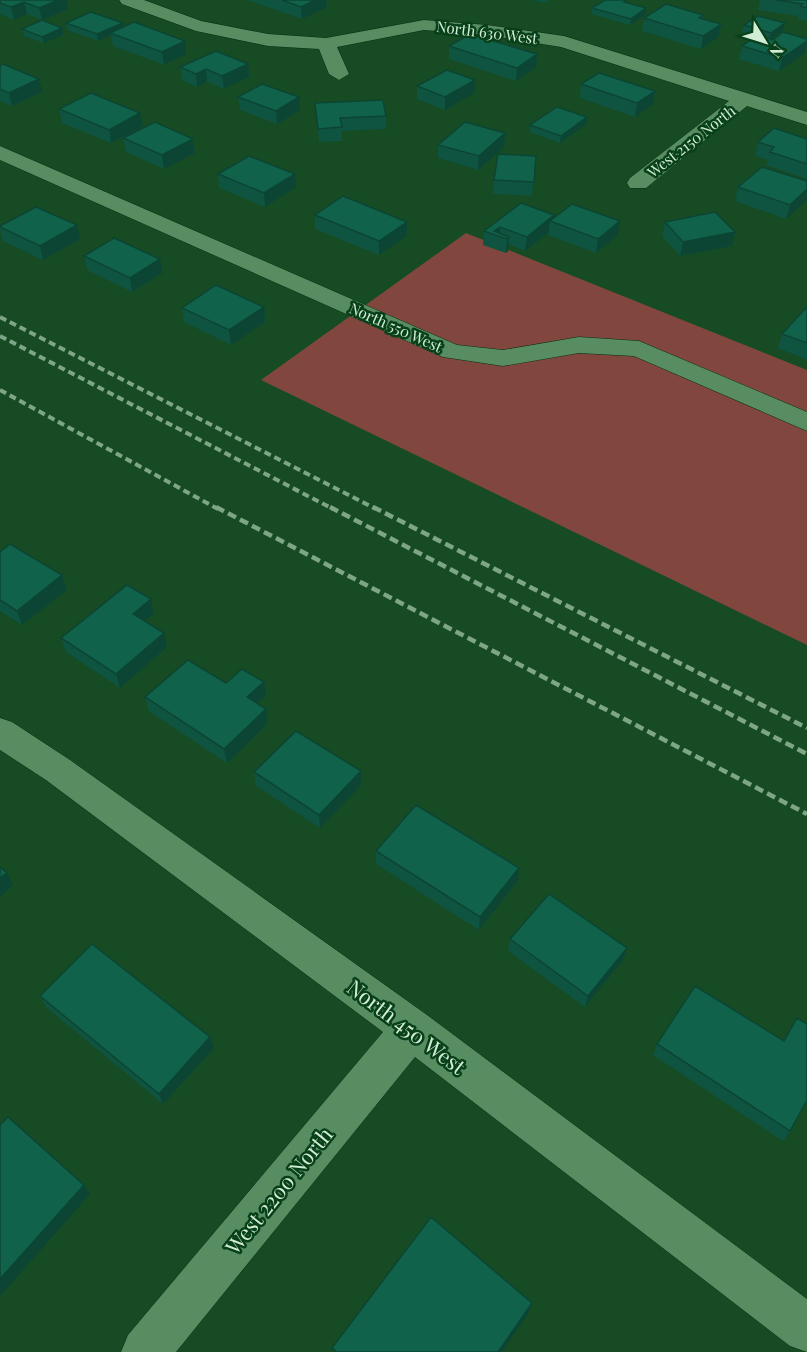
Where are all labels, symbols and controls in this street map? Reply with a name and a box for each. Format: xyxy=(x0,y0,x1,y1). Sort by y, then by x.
north arrow xyxy=(735,12,795,72)
street label: North 630 West xyxy=(435,16,540,48)
text: N xyxy=(765,41,789,63)
street label: West 2150 North xyxy=(642,100,739,182)
street label: North 550 West xyxy=(346,298,446,357)
street label: North 450 West xyxy=(342,972,472,1080)
street label: West 2200 North xyxy=(218,1120,338,1260)

